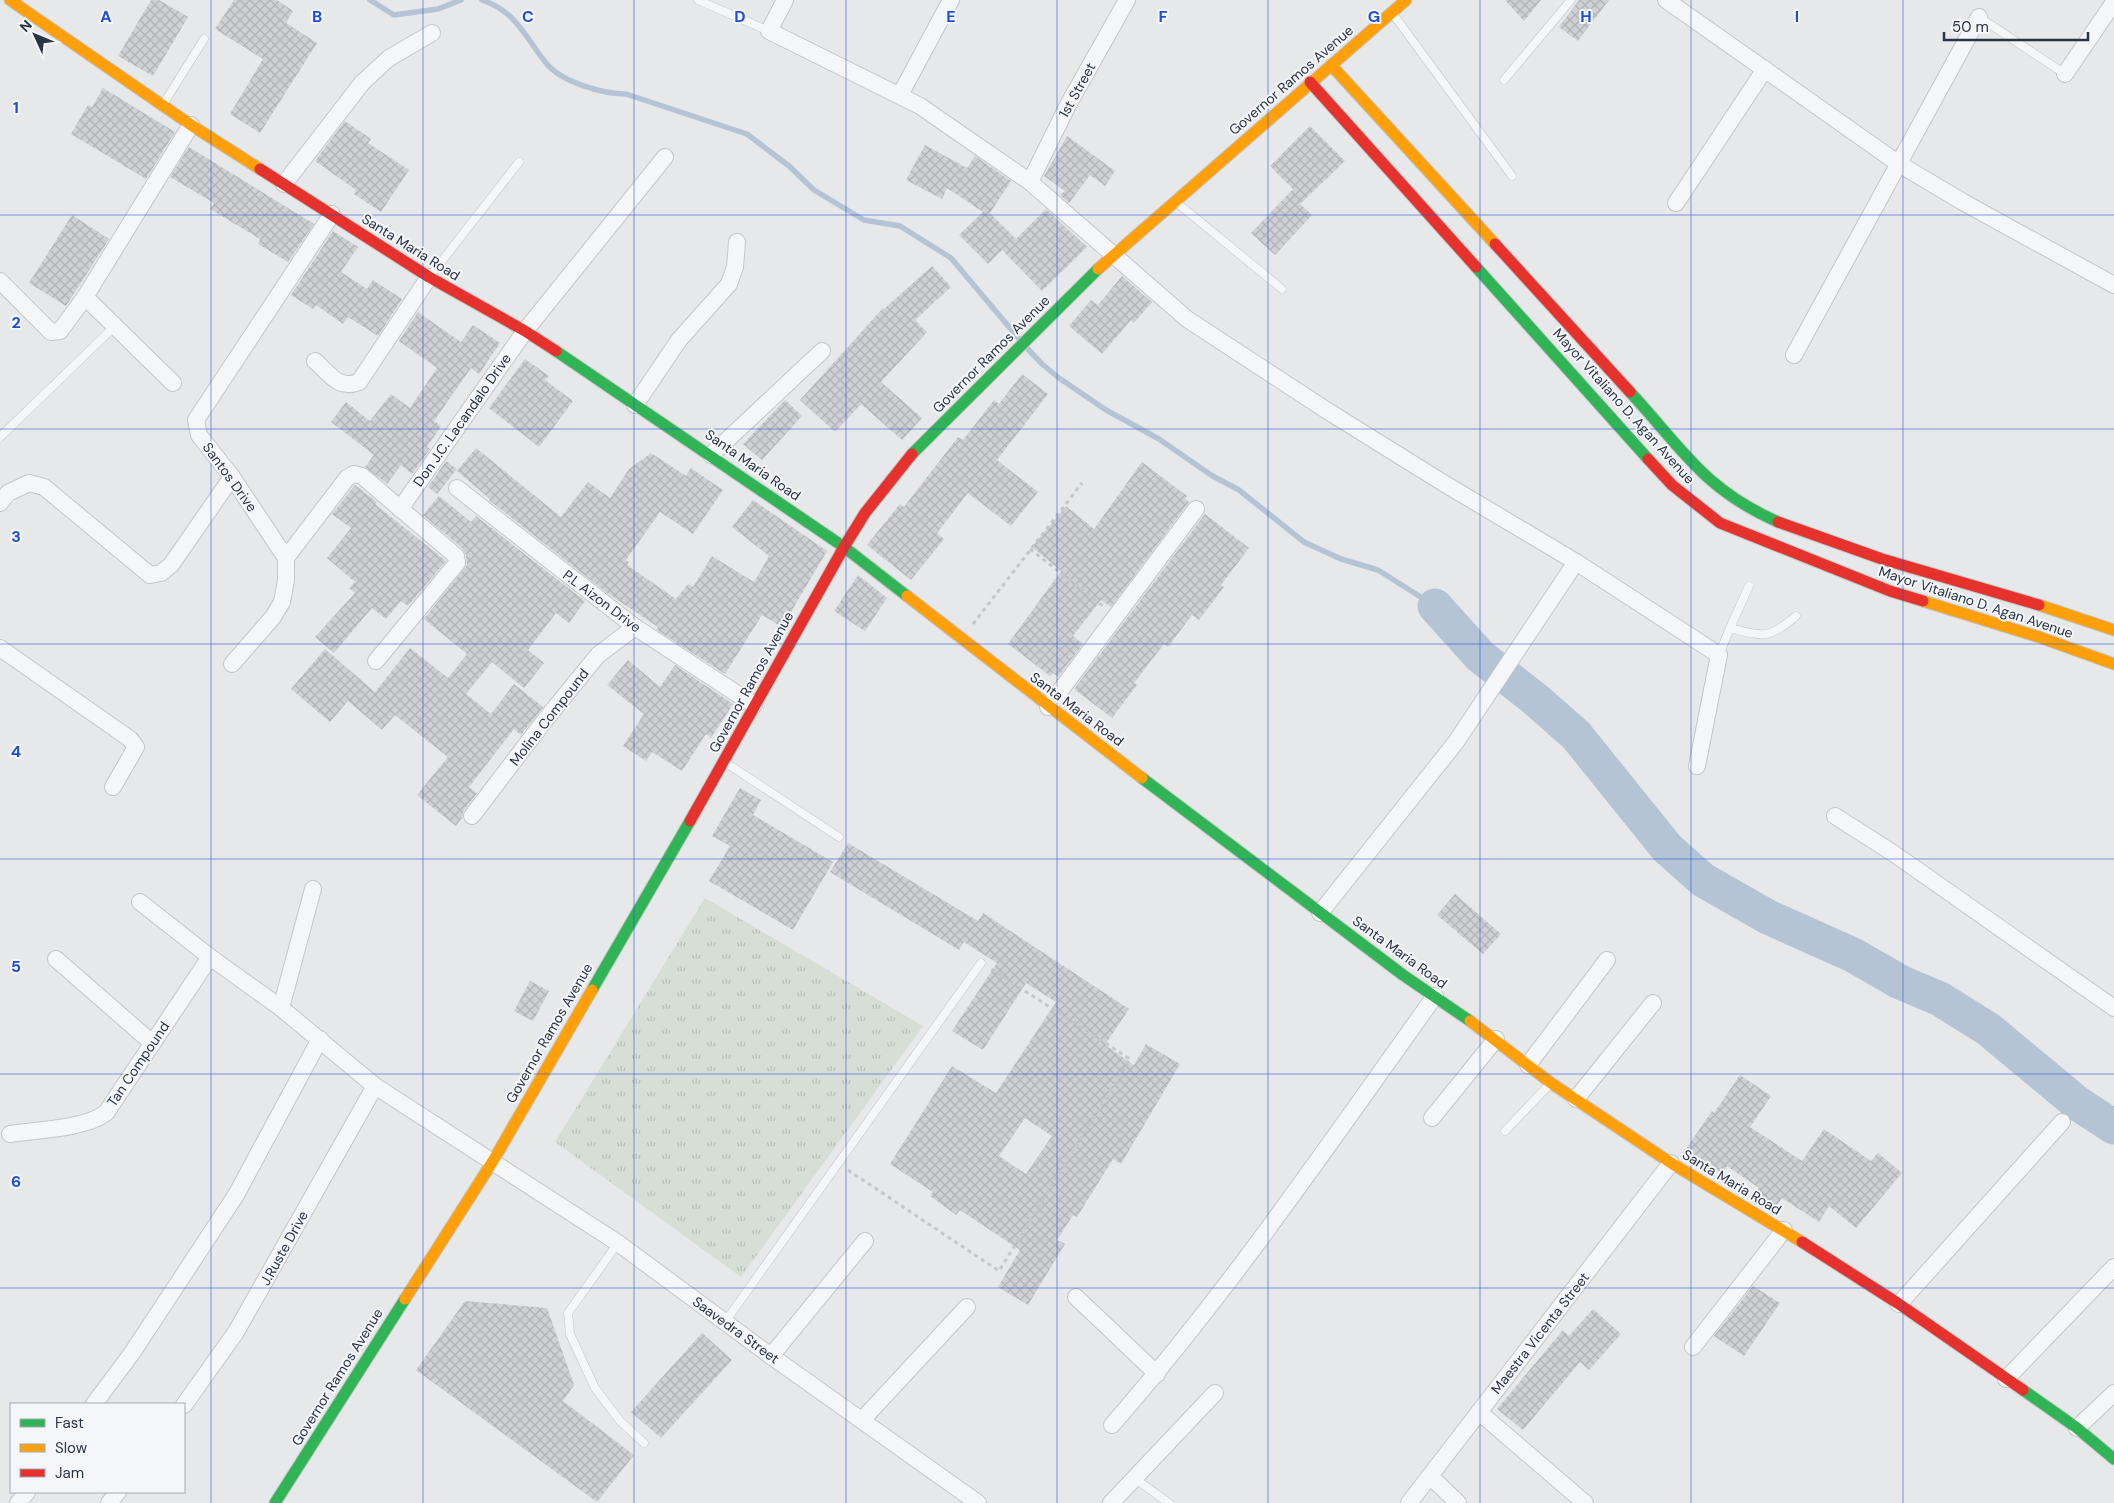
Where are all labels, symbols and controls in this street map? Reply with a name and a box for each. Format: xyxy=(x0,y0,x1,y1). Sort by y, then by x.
text: A xyxy=(100,6,112,27)
text: B xyxy=(312,6,322,27)
text: C xyxy=(522,6,534,27)
text: D xyxy=(734,6,746,27)
text: E xyxy=(946,6,956,27)
text: F xyxy=(1159,6,1168,27)
text: G xyxy=(1368,6,1380,27)
text: H xyxy=(1580,6,1592,27)
text: I xyxy=(1795,6,1799,27)
north arrow xyxy=(10,10,60,60)
scale bar xyxy=(1944,10,2088,42)
text: N xyxy=(16,16,36,36)
text: 50 m xyxy=(1952,17,1989,37)
street label: Governor Ramos Avenue xyxy=(1225,21,1357,139)
street label: 1st Street xyxy=(1055,59,1099,121)
text: 1 xyxy=(13,97,19,118)
street label: Santa Maria Road xyxy=(359,210,463,284)
street label: Governor Ramos Avenue xyxy=(928,291,1054,417)
text: 2 xyxy=(11,312,21,333)
street label: Mayor Vitaliano D. Agan Avenue xyxy=(1549,324,1699,488)
street label: Don J.C. Lacandalo Drive xyxy=(409,350,515,490)
street label: Santa Maria Road xyxy=(702,425,804,505)
street label: Santos Drive xyxy=(199,439,261,515)
text: 3 xyxy=(11,526,21,547)
street label: Mayor Vitaliano D. Agan Avenue xyxy=(1877,562,2075,642)
street label: P.L Aizon Drive xyxy=(559,566,645,636)
street label: Governor Ramos Avenue xyxy=(705,608,797,756)
street label: Molina Compound xyxy=(505,665,593,769)
street label: Santa Maria Road xyxy=(1027,668,1127,750)
text: 4 xyxy=(11,741,21,762)
street label: Santa Maria Road xyxy=(1349,912,1451,992)
text: 5 xyxy=(11,956,21,977)
street label: Governor Ramos Avenue xyxy=(502,960,597,1106)
street label: Tan Compound xyxy=(103,1018,173,1110)
street label: Santa Maria Road xyxy=(1679,1145,1785,1219)
text: 6 xyxy=(11,1171,21,1192)
street label: J.Ruste Drive xyxy=(256,1207,312,1289)
street label: Maestra Vicenta Street xyxy=(1487,1269,1593,1397)
street label: Saavedra Street xyxy=(689,1292,783,1368)
street label: Governor Ramos Avenue xyxy=(287,1305,387,1449)
legend xyxy=(10,1403,185,1493)
text: Fast xyxy=(55,1413,84,1433)
text: Slow xyxy=(55,1438,88,1458)
text: Jam xyxy=(55,1463,84,1483)

